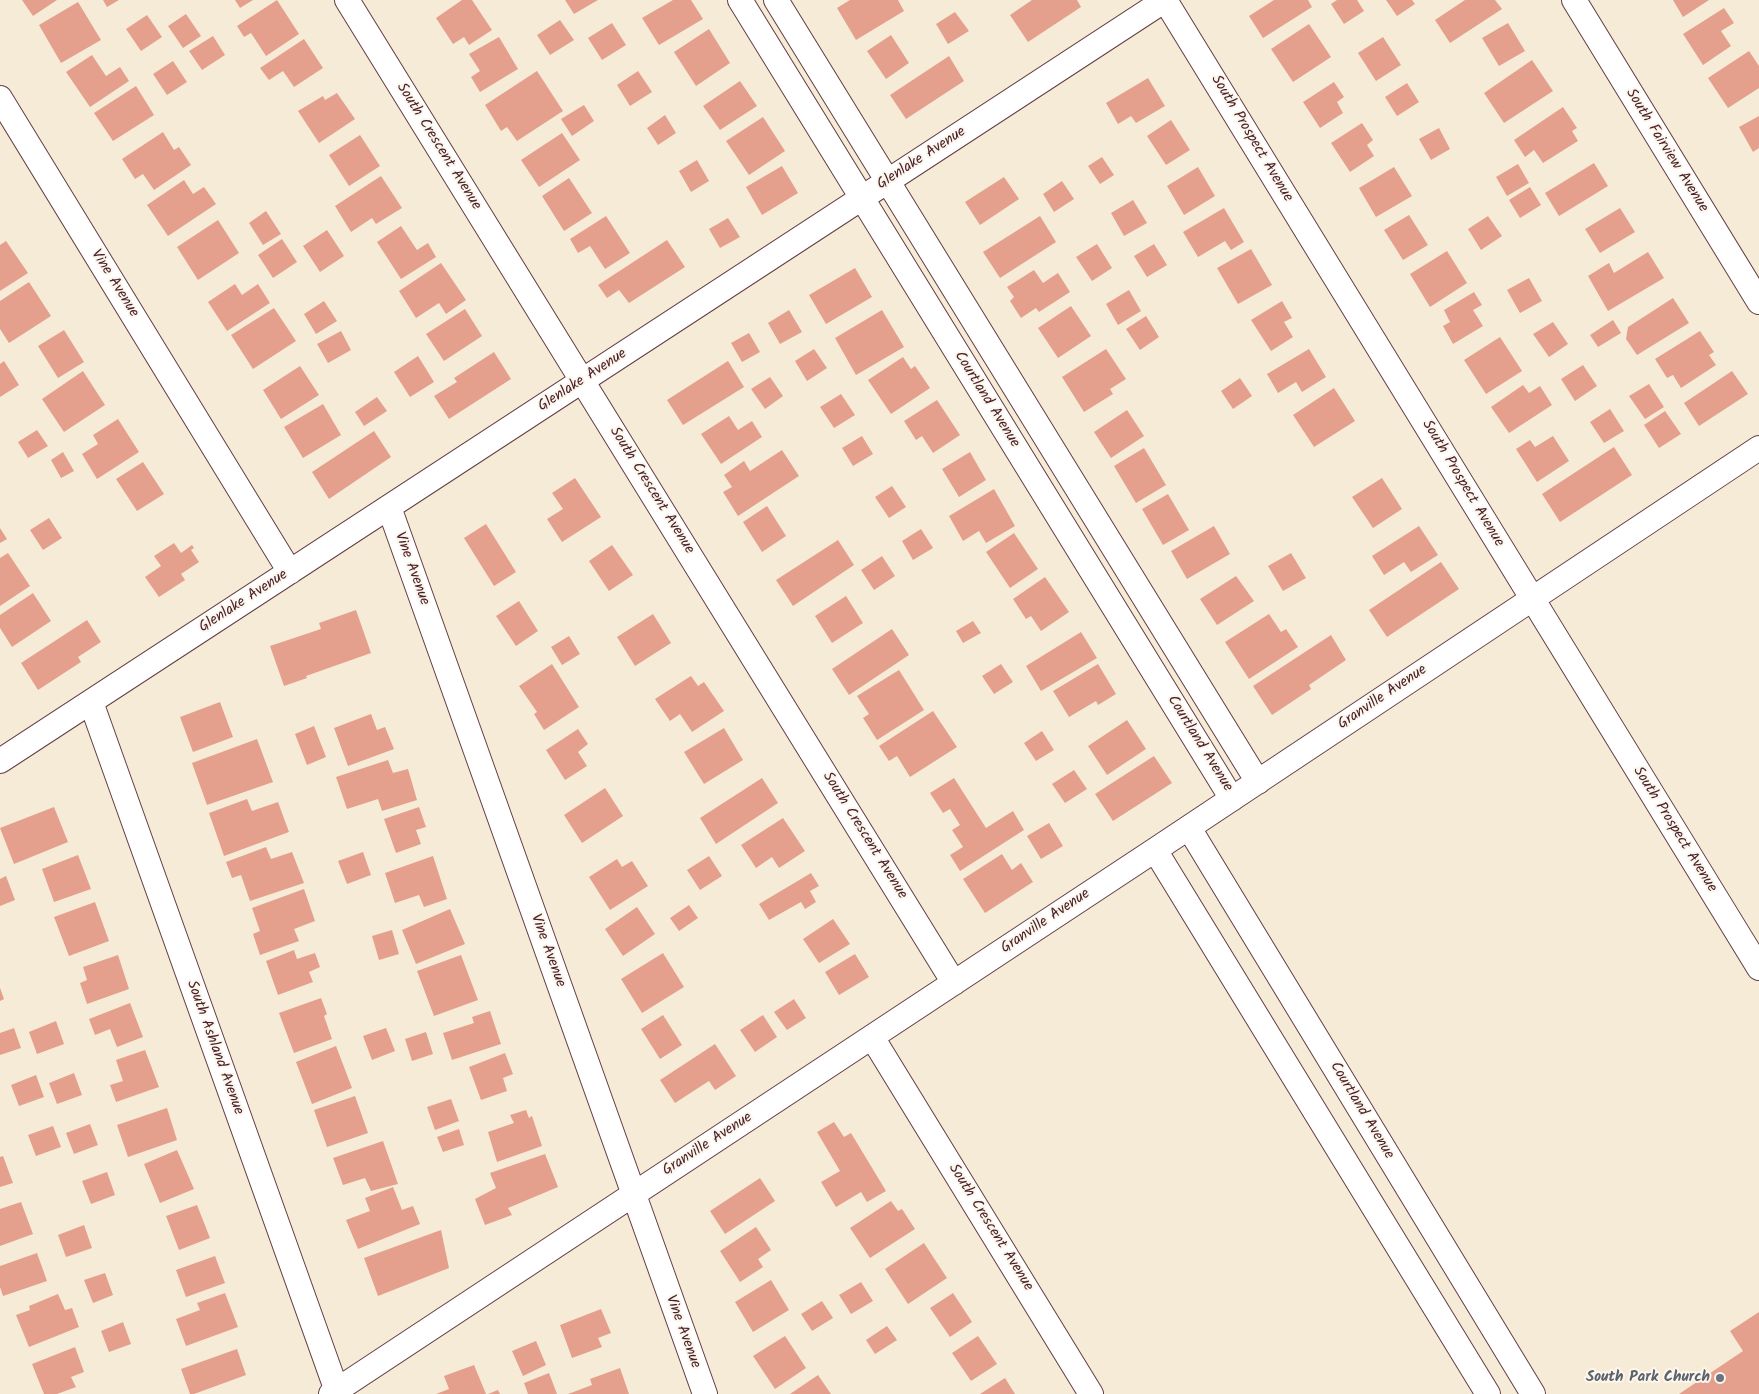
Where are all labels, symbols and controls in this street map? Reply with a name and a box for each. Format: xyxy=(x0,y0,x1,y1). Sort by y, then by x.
street label: South Prospect Avenue xyxy=(1206,72,1296,206)
street label: South Crescent Avenue xyxy=(392,80,484,214)
street label: South Fairview Avenue xyxy=(1621,86,1711,216)
street label: Glenlake Avenue xyxy=(874,124,970,194)
street label: Vine Avenue xyxy=(86,247,142,321)
street label: Glenlake Avenue xyxy=(535,346,631,416)
street label: Courtland Avenue xyxy=(949,349,1023,451)
street label: South Prospect Avenue xyxy=(1417,417,1507,551)
street label: South Crescent Avenue xyxy=(605,424,697,558)
street label: Vine Avenue xyxy=(389,530,433,608)
street label: Glenlake Avenue xyxy=(196,567,292,637)
street label: Granville Avenue xyxy=(1335,662,1431,734)
street label: Courtland Avenue xyxy=(1162,693,1236,795)
street label: South Prospect Avenue xyxy=(1628,764,1720,896)
street label: South Crescent Avenue xyxy=(818,769,910,903)
street label: Granville Avenue xyxy=(998,886,1094,958)
street label: Vine Avenue xyxy=(525,912,569,990)
street label: South Ashland Avenue xyxy=(181,978,247,1118)
street label: Courtland Avenue xyxy=(1325,1059,1397,1163)
street label: Granville Avenue xyxy=(660,1109,756,1181)
street label: South Crescent Avenue xyxy=(944,1161,1036,1295)
street label: Vine Avenue xyxy=(660,1293,704,1371)
place label: South Park Church xyxy=(1586,1369,1710,1387)
marker: South Park Church xyxy=(1714,1372,1726,1384)

